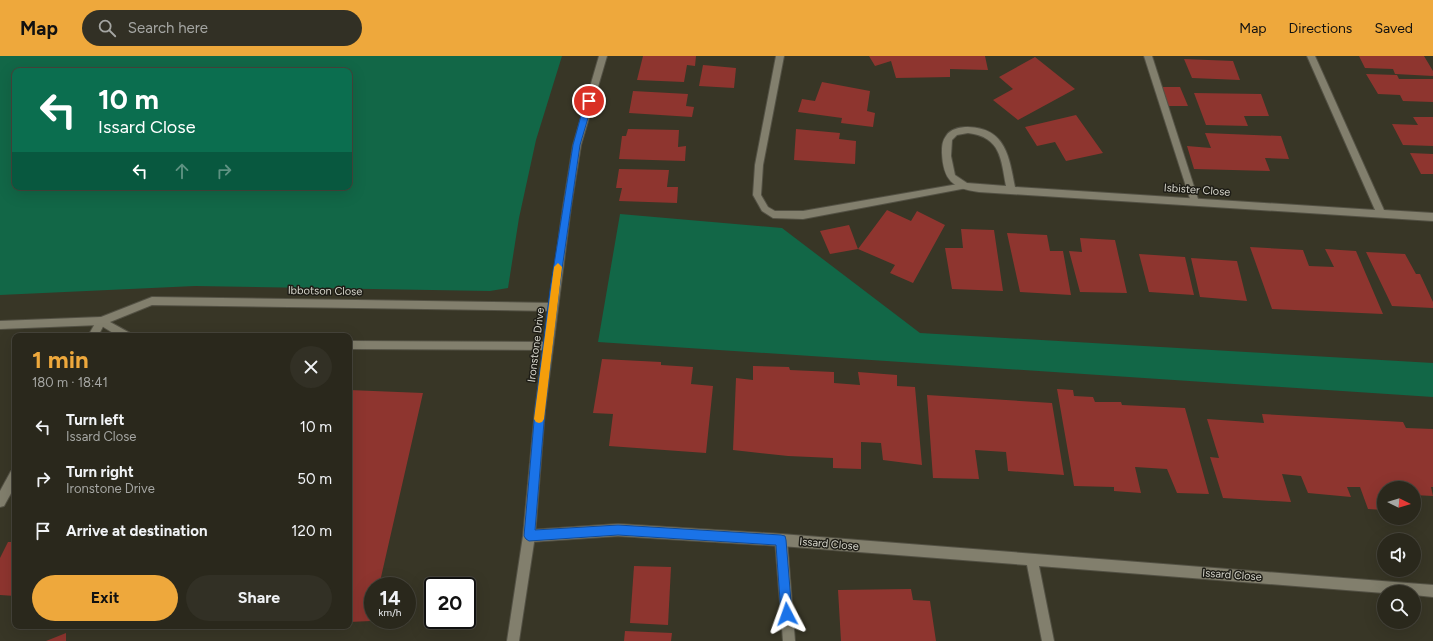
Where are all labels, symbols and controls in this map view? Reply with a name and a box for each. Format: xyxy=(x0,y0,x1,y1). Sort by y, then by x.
search box xyxy=(82,10,362,46)
text: Map xyxy=(20,17,58,40)
icon: search xyxy=(96,17,118,39)
text: Search here xyxy=(128,19,208,37)
text: Map xyxy=(1239,20,1267,37)
text: Directions xyxy=(1289,20,1352,37)
text: Saved xyxy=(1374,20,1413,37)
text: 10 m xyxy=(98,82,159,116)
icon: left xyxy=(32,84,84,136)
pin xyxy=(572,84,606,118)
icon: arrive xyxy=(578,90,600,112)
text: Issard Close xyxy=(98,116,196,138)
icon: left xyxy=(129,160,151,182)
icon: ahead xyxy=(171,160,193,182)
icon: right xyxy=(213,160,235,182)
street label: Isbister Close xyxy=(1163,181,1231,199)
street label: Ibbotson Close xyxy=(288,284,362,298)
street label: Ironstone Drive xyxy=(525,307,547,383)
text: 1 min xyxy=(32,345,89,374)
button: close xyxy=(290,346,332,388)
text: 180 m · 18:41 xyxy=(32,375,108,390)
text: Turn left xyxy=(66,411,124,429)
icon: left xyxy=(32,416,54,438)
text: 10 m xyxy=(300,418,332,436)
text: Issard Close xyxy=(66,429,136,444)
text: Turn right xyxy=(66,463,134,481)
icon: right xyxy=(32,468,54,490)
text: 50 m xyxy=(297,470,332,488)
text: Ironstone Drive xyxy=(66,481,155,496)
north arrow xyxy=(1377,481,1421,525)
map controls xyxy=(1377,481,1421,629)
icon: arrive xyxy=(32,520,54,542)
text: Arrive at destination xyxy=(66,522,207,540)
text: 120 m xyxy=(291,522,332,540)
button: sound xyxy=(1377,533,1421,577)
street label: Issard Close xyxy=(799,535,859,553)
street label: Issard Close xyxy=(1202,566,1262,584)
button: Exit xyxy=(32,575,178,621)
button: Share xyxy=(186,575,332,621)
speed limit sign: 20 xyxy=(424,577,476,629)
button: search xyxy=(1377,585,1421,629)
text: 14 xyxy=(379,586,401,610)
position arrow xyxy=(766,593,808,635)
text: km/h xyxy=(379,606,401,619)

